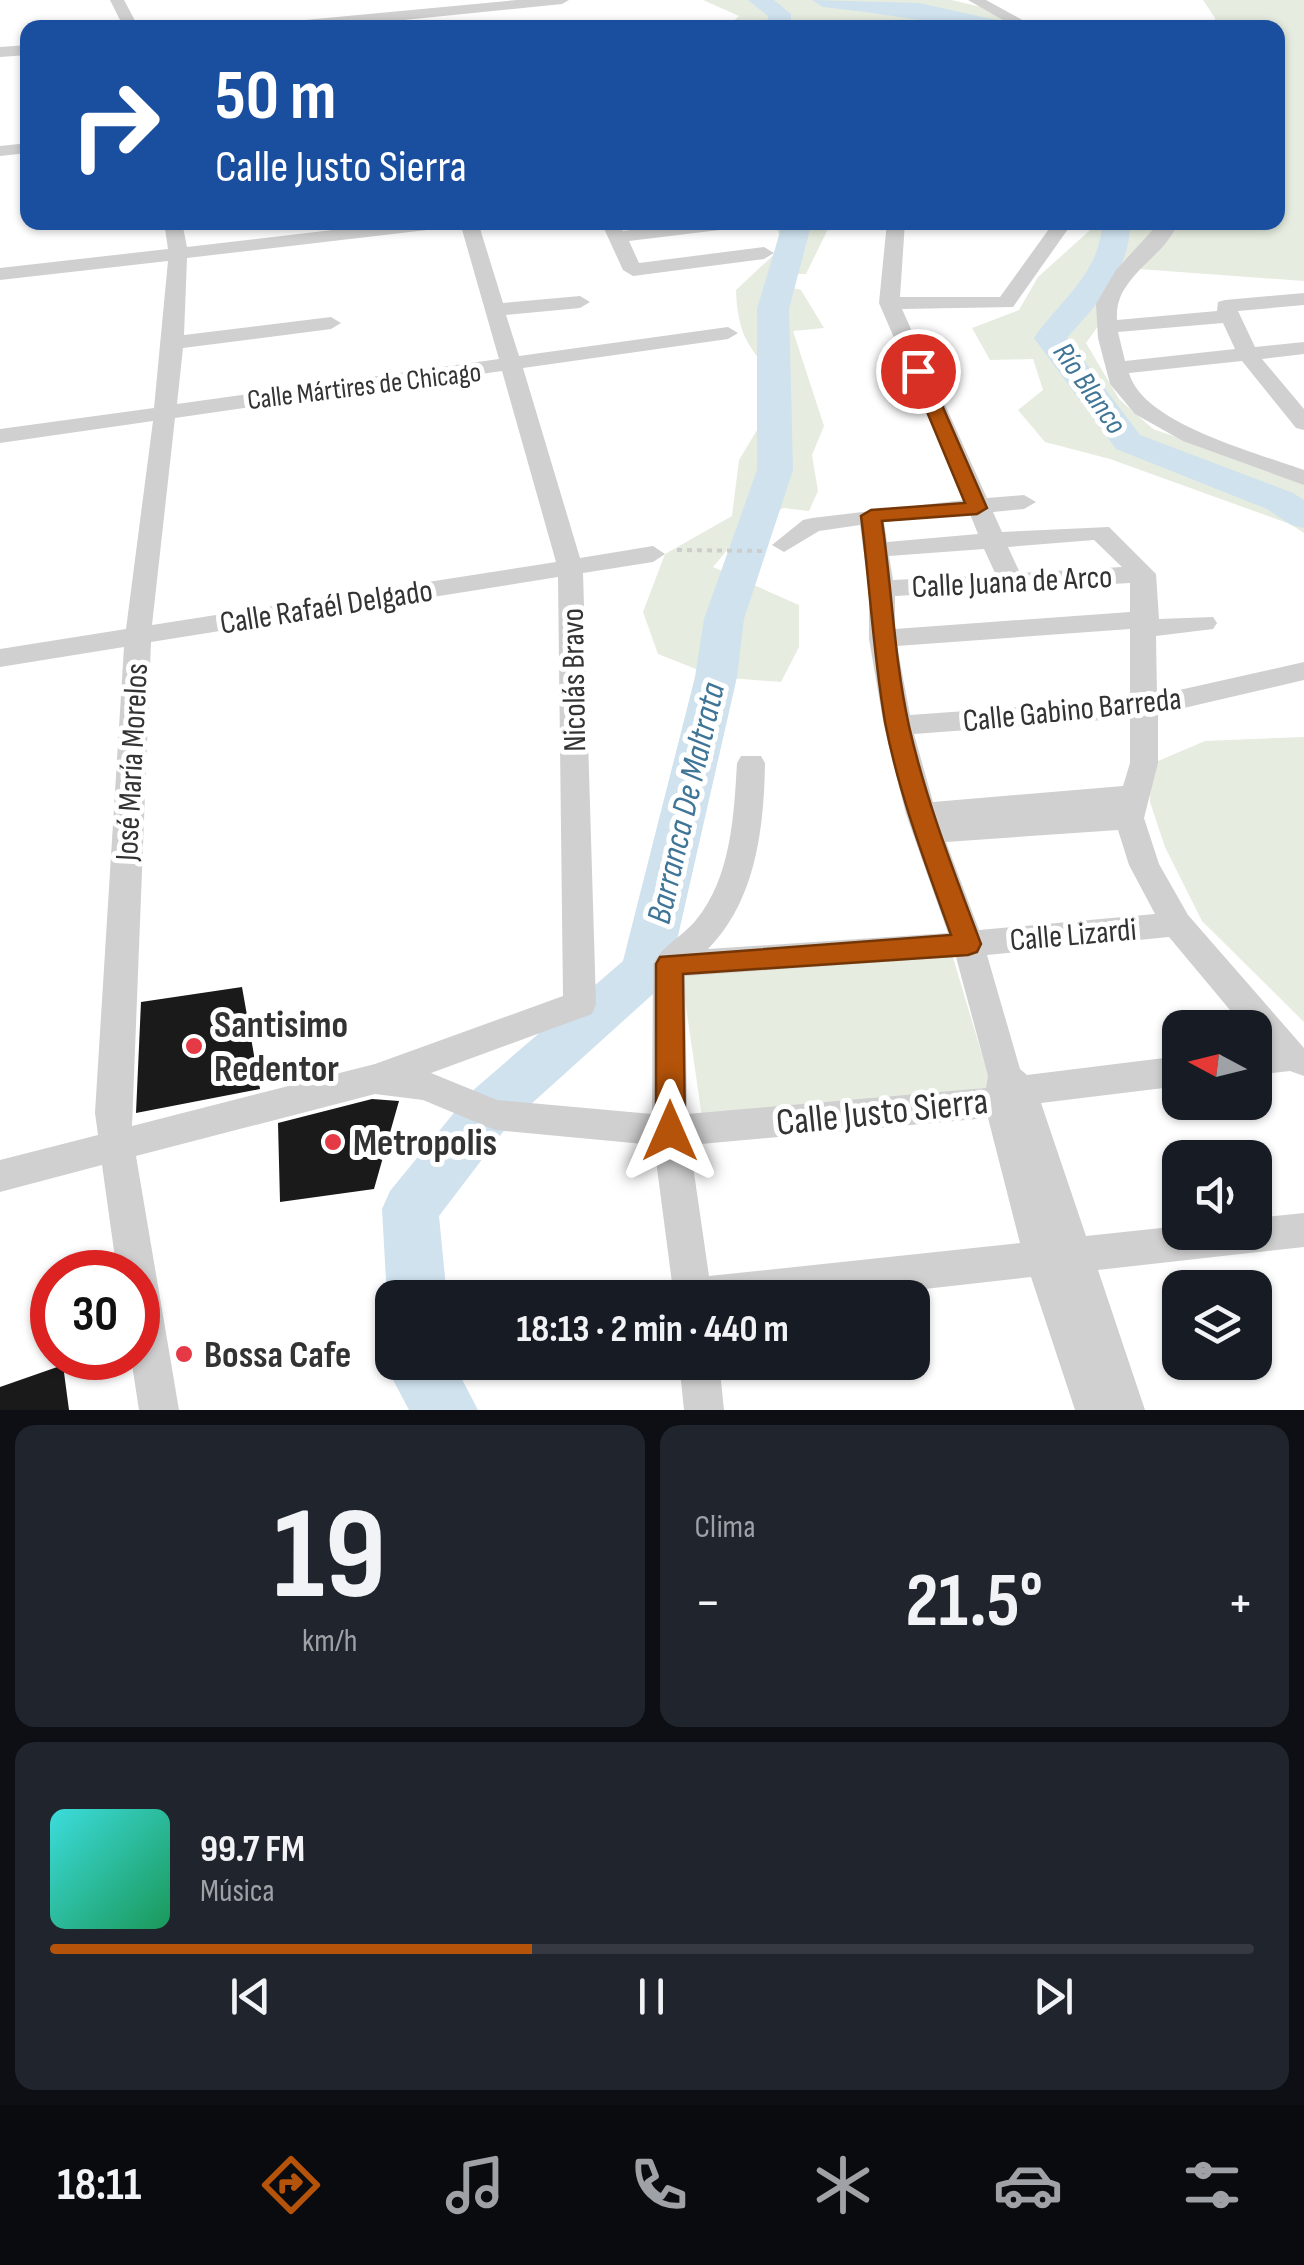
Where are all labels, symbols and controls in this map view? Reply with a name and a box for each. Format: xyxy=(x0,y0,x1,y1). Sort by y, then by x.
text: 50 m xyxy=(215,55,336,139)
icon: right xyxy=(50,60,180,190)
text: Calle Justo Sierra xyxy=(215,140,467,195)
pin xyxy=(876,329,961,414)
water label: Río Blanco xyxy=(1045,336,1134,441)
icon: arrive xyxy=(891,344,946,399)
street label: Calle Mártires de Chicago xyxy=(245,356,483,417)
street label: Calle Juana de Arco xyxy=(911,558,1113,607)
street label: Calle Rafaél Delgado xyxy=(217,571,435,644)
street label: Nicolás Bravo xyxy=(554,608,595,752)
street label: José María Morelos xyxy=(108,662,157,863)
water label: Barranca De Maltrata xyxy=(638,679,735,928)
street label: Calle Gabino Barreda xyxy=(961,680,1183,741)
street label: Calle Lizardi xyxy=(1008,911,1138,960)
place label: Santisimo Redentor xyxy=(214,1003,348,1092)
north arrow xyxy=(1162,1010,1272,1120)
map controls xyxy=(1162,1010,1272,1380)
marker: Santisimo Redentor xyxy=(183,1035,205,1057)
position arrow xyxy=(618,1079,722,1183)
street label: Calle Justo Sierra xyxy=(774,1079,990,1146)
place label: Metropolis xyxy=(353,1121,497,1166)
marker: Metropolis xyxy=(322,1131,344,1153)
button: sound xyxy=(1162,1140,1272,1250)
speed limit sign: 30 xyxy=(30,1250,160,1380)
button: layers xyxy=(1162,1270,1272,1380)
text: 18:13 · 2 min · 440 m xyxy=(516,1307,789,1352)
place label: Bossa Cafe xyxy=(204,1333,351,1378)
marker: Bossa Cafe xyxy=(173,1343,195,1365)
text: 19 xyxy=(273,1479,386,1635)
text: Clima xyxy=(695,1508,755,1547)
text: 21.5° xyxy=(905,1557,1043,1648)
text: − xyxy=(695,1570,721,1637)
text: + xyxy=(1227,1570,1254,1637)
text: km/h xyxy=(302,1622,357,1661)
text: 99.7 FM xyxy=(200,1827,305,1872)
text: Música xyxy=(200,1872,275,1911)
icon: previous xyxy=(223,1969,278,2024)
icon: pause xyxy=(624,1969,679,2024)
icon: next xyxy=(1026,1969,1081,2024)
icon: directions xyxy=(256,2150,326,2220)
icon: music xyxy=(440,2150,510,2220)
icon: phone xyxy=(624,2150,694,2220)
icon: climate xyxy=(808,2150,878,2220)
icon: car xyxy=(993,2150,1063,2220)
icon: filters xyxy=(1177,2150,1247,2220)
text: 18:11 xyxy=(57,2158,141,2213)

